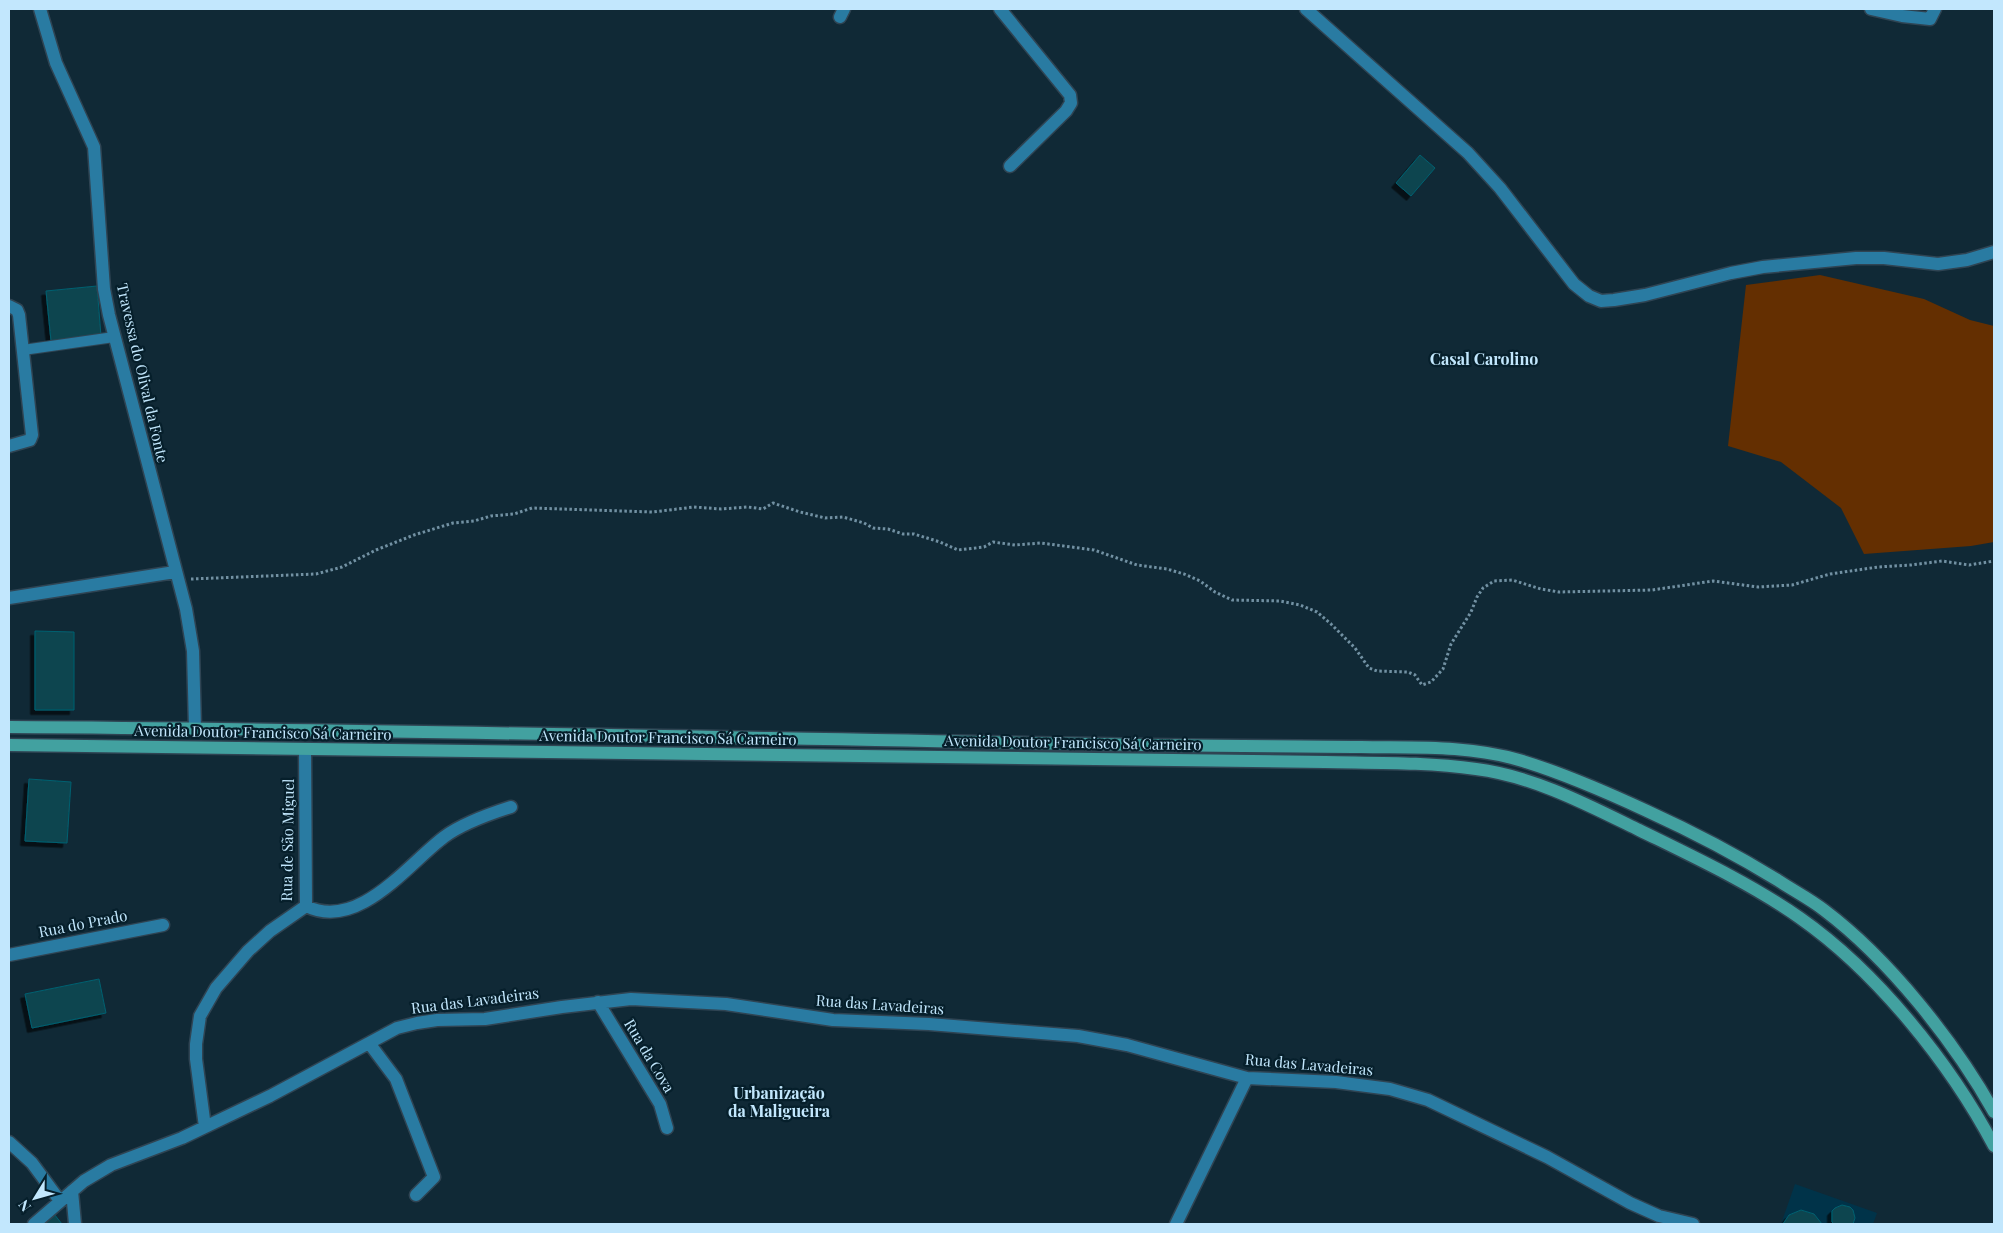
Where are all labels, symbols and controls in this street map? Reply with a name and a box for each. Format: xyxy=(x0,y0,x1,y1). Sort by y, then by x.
street label: Travessa do Olival da Fonte xyxy=(113,281,173,465)
district label: Casal Carolino xyxy=(1430,348,1538,369)
street label: Avenida Doutor Francisco Sá Carneiro xyxy=(133,720,392,744)
street label: Avenida Doutor Francisco Sá Carneiro xyxy=(538,725,797,749)
street label: Avenida Doutor Francisco Sá Carneiro xyxy=(943,730,1202,754)
street label: Rua de São Miguel xyxy=(276,778,298,902)
street label: Rua do Prado xyxy=(37,905,129,941)
street label: Rua das Lavadeiras xyxy=(410,982,540,1018)
street label: Rua das Lavadeiras xyxy=(815,990,945,1018)
street label: Rua da Cova xyxy=(620,1015,680,1096)
street label: Rua das Lavadeiras xyxy=(1244,1048,1374,1080)
district label: Urbanização da Maligueira xyxy=(728,1082,831,1121)
north arrow xyxy=(10,1173,60,1223)
text: N xyxy=(14,1196,35,1216)

